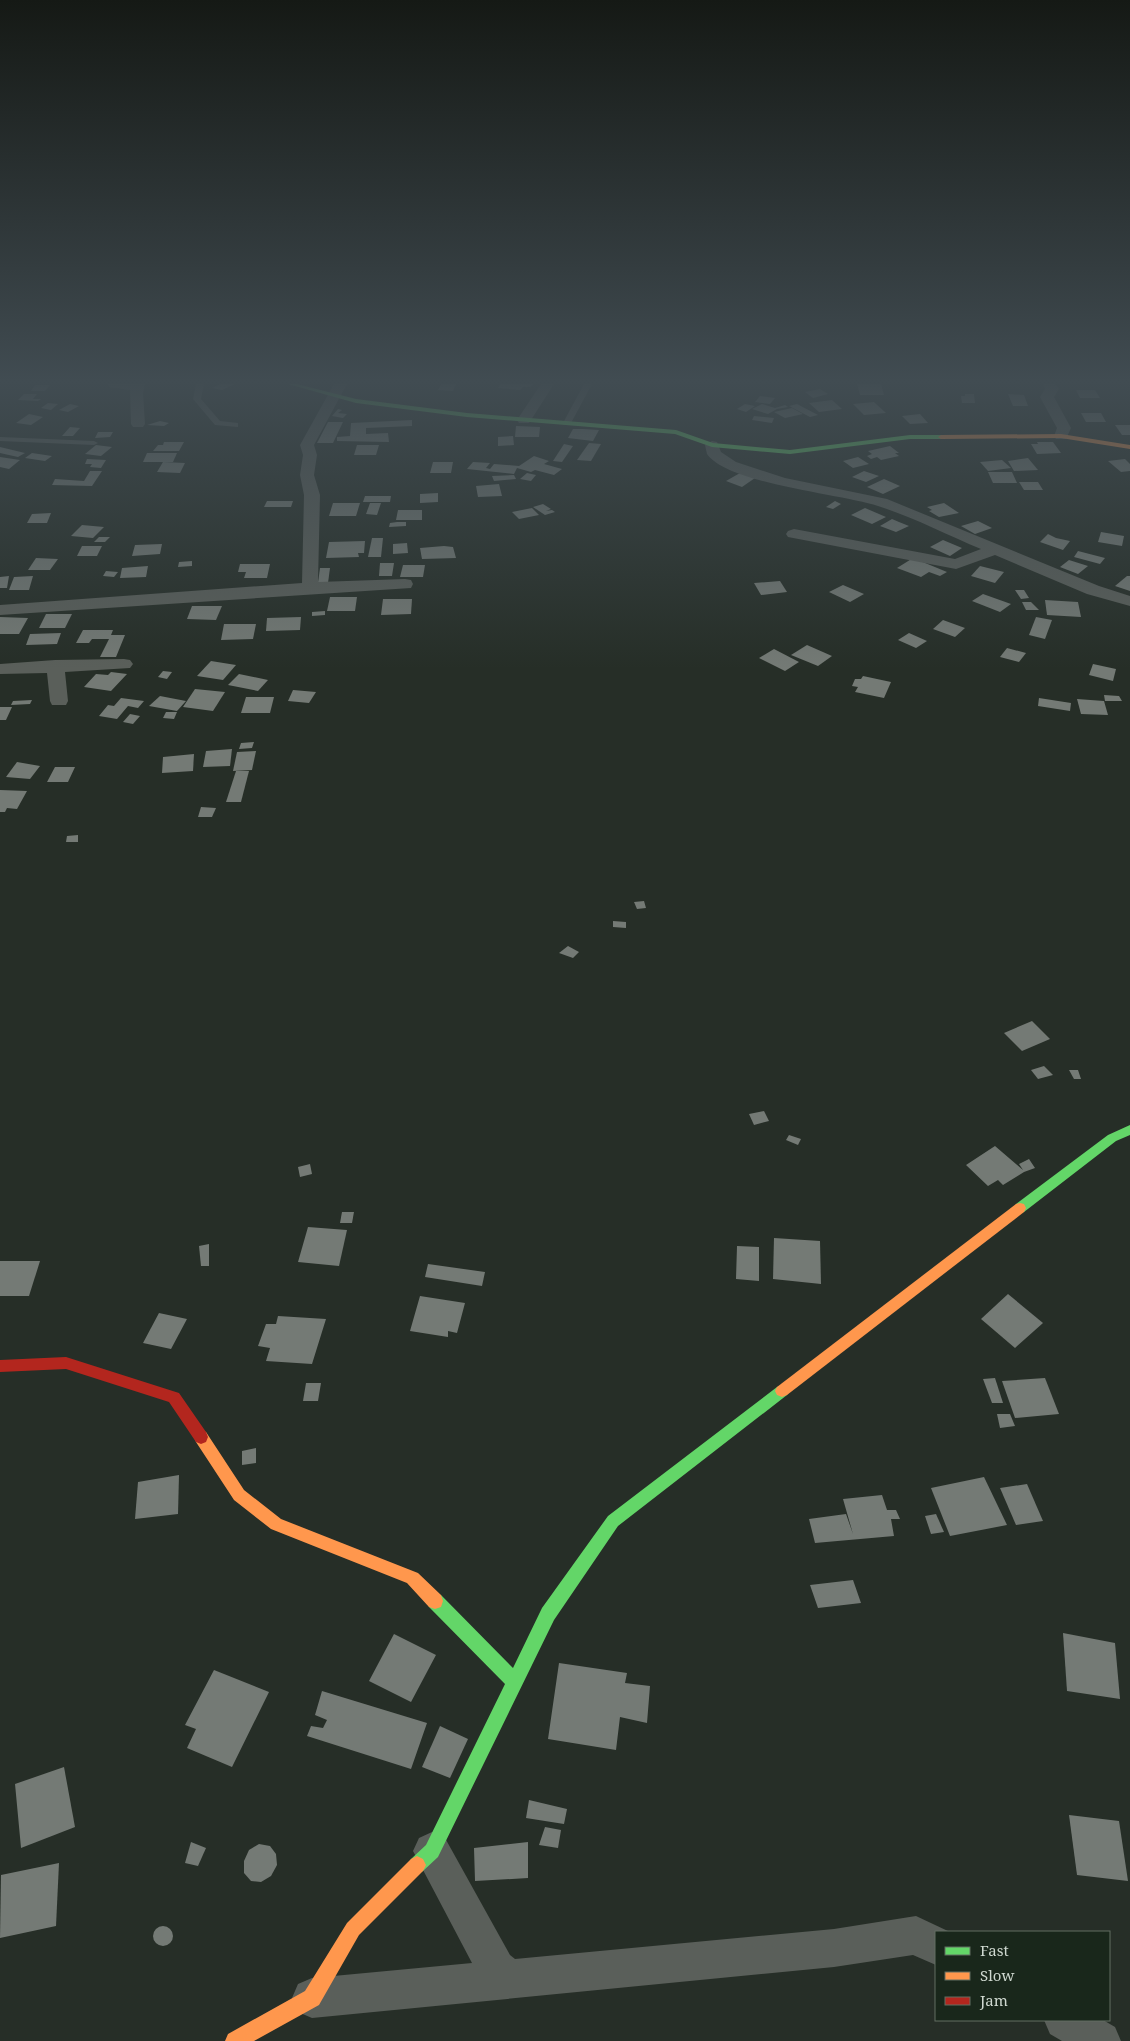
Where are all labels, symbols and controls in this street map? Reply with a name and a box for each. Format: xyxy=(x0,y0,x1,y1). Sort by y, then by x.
legend xyxy=(935,1931,1110,2021)
text: Fast xyxy=(980,1940,1009,1960)
text: Slow xyxy=(980,1965,1014,1985)
text: Jam xyxy=(979,1990,1008,2010)

